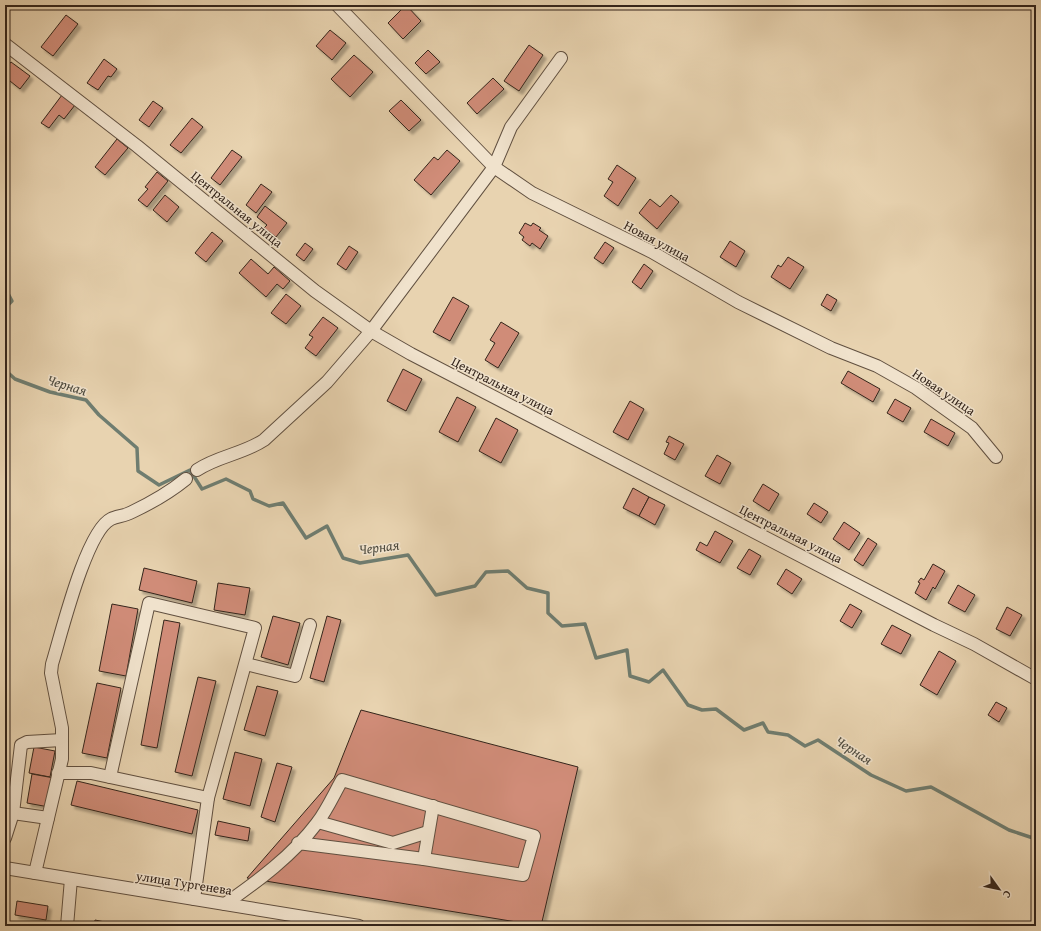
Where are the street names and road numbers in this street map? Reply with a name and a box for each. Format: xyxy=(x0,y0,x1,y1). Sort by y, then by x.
street label: Центральная улица xyxy=(187,166,288,252)
street label: Новая улица xyxy=(621,216,694,267)
street label: Центральная улица xyxy=(448,352,558,420)
street label: Новая улица xyxy=(909,364,980,421)
street label: Центральная улица xyxy=(736,500,846,568)
street label: улица Тургенева xyxy=(134,866,234,900)

